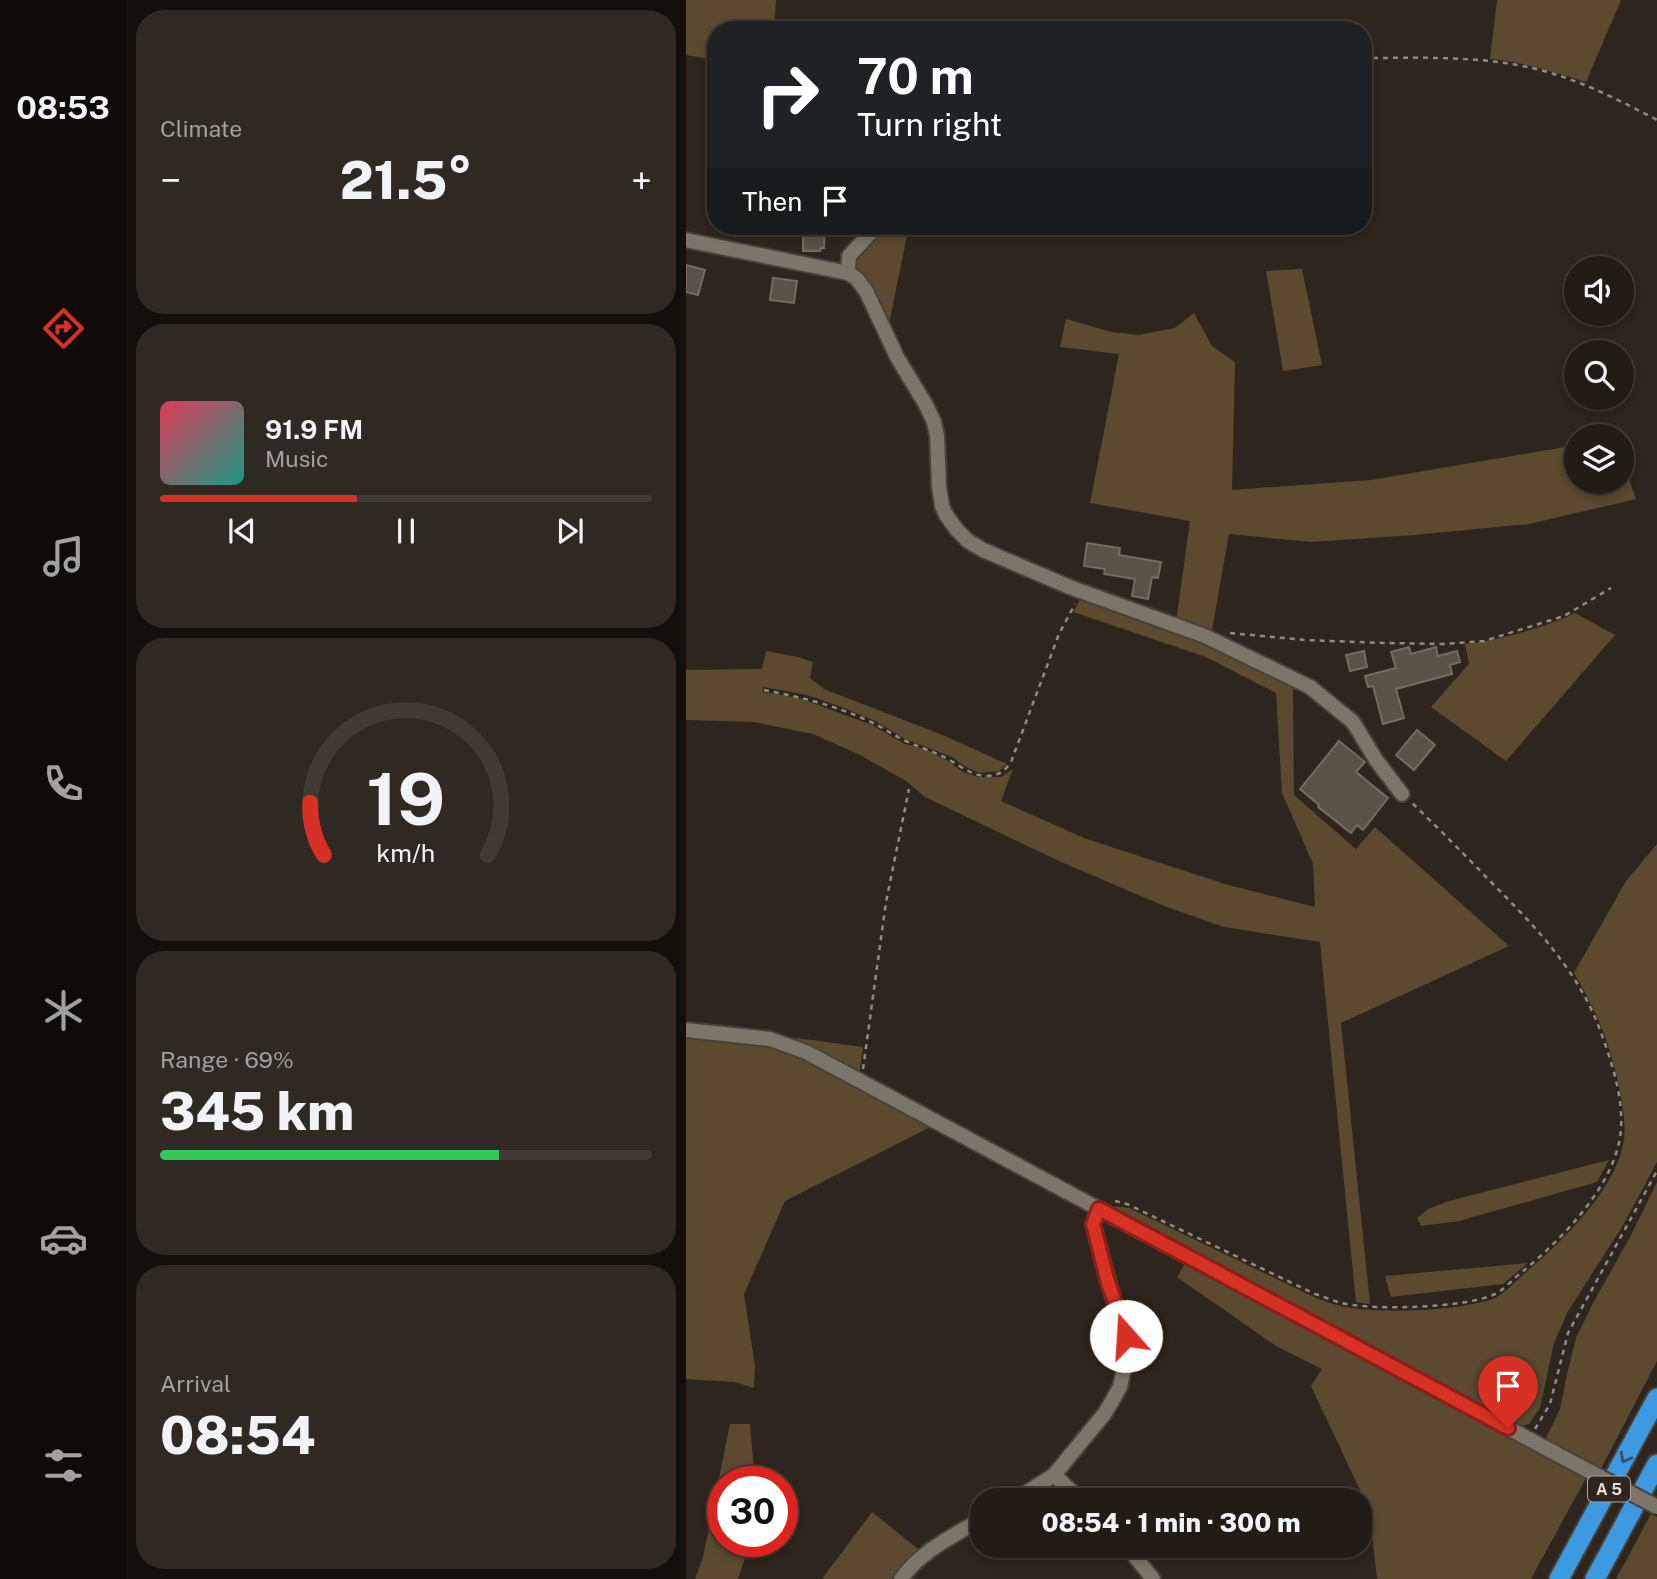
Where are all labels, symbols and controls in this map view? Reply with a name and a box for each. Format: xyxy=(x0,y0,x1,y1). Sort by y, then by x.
text: 70 m xyxy=(857,47,974,105)
icon: right xyxy=(742,49,833,140)
text: 08:53 xyxy=(16,89,110,126)
text: Turn right xyxy=(857,106,1002,143)
text: Climate xyxy=(160,115,242,142)
text: 21.5° xyxy=(340,150,472,211)
text: − xyxy=(160,158,181,203)
text: + xyxy=(631,158,652,203)
icon: arrive xyxy=(816,182,854,220)
text: Then xyxy=(742,186,802,217)
map controls xyxy=(1564,256,1634,494)
button: sound xyxy=(1564,256,1634,326)
icon: directions xyxy=(39,304,88,353)
button: search xyxy=(1564,340,1634,410)
text: 91.9 FM xyxy=(265,414,363,445)
button: layers xyxy=(1564,424,1634,494)
text: Music xyxy=(265,445,329,472)
icon: previous xyxy=(223,512,261,550)
icon: pause xyxy=(387,512,425,550)
icon: next xyxy=(551,512,589,550)
icon: music xyxy=(39,532,88,581)
text: 19 xyxy=(366,757,446,842)
icon: phone xyxy=(39,759,88,808)
text: km/h xyxy=(377,838,435,868)
icon: climate xyxy=(39,986,88,1035)
text: Range · 69% xyxy=(160,1046,294,1073)
text: 345 km xyxy=(160,1081,354,1142)
icon: car xyxy=(39,1214,88,1263)
position arrow xyxy=(1089,1299,1163,1373)
pin xyxy=(1478,1356,1538,1428)
icon: arrive xyxy=(1489,1367,1527,1405)
text: Arrival xyxy=(160,1370,231,1397)
text: 08:54 xyxy=(160,1405,315,1466)
icon: filters xyxy=(39,1441,88,1490)
one-way arrow xyxy=(1620,1451,1633,1463)
speed limit sign: 30 xyxy=(707,1466,798,1557)
road number: A 5 xyxy=(1588,1476,1630,1502)
text: 08:54 · 1 min · 300 m xyxy=(1041,1507,1301,1538)

